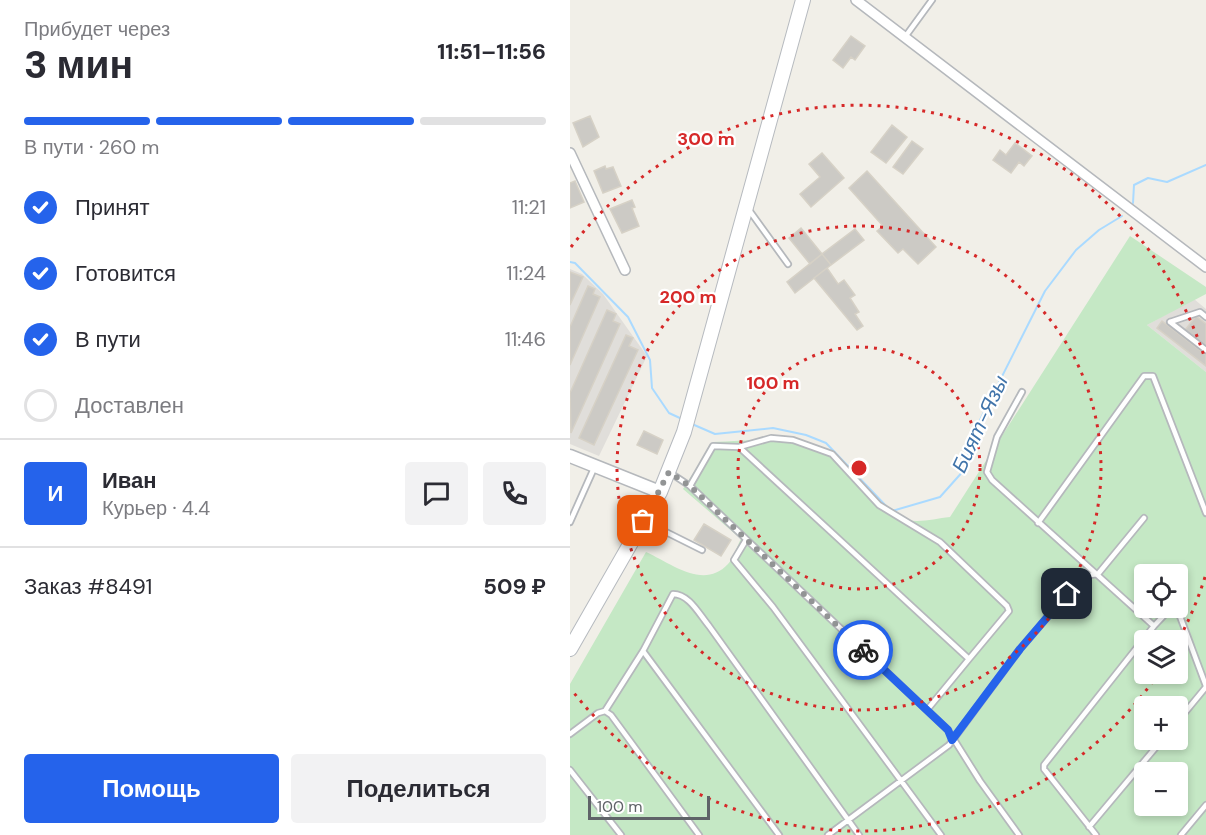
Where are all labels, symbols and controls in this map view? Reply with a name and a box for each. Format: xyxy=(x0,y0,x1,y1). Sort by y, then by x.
text: Прибудет через xyxy=(24,16,170,42)
text: 11:51–11:56 xyxy=(437,37,546,66)
text: 3 мин xyxy=(24,39,133,90)
text: 300 m xyxy=(677,127,735,151)
text: В пути · 260 m xyxy=(24,134,159,160)
icon: check xyxy=(24,191,57,224)
text: Принят xyxy=(75,193,149,222)
text: 11:21 xyxy=(512,194,546,220)
icon: check xyxy=(24,257,57,290)
text: Готовится xyxy=(75,259,176,288)
text: 11:24 xyxy=(506,260,546,286)
text: 200 m xyxy=(660,285,716,309)
icon: check xyxy=(24,323,57,356)
text: В пути xyxy=(75,325,141,354)
text: 11:46 xyxy=(505,326,546,352)
water label: Бият-Язы xyxy=(945,370,1015,477)
text: 100 m xyxy=(746,371,800,395)
text: Доставлен xyxy=(75,391,184,420)
centre of rings xyxy=(849,458,869,478)
button: chat xyxy=(405,462,468,525)
button: phone xyxy=(483,462,546,525)
text: Иван xyxy=(102,466,157,495)
text: И xyxy=(48,479,63,508)
text: Курьер · 4.4 xyxy=(102,495,210,521)
pin xyxy=(617,495,668,546)
icon: bag xyxy=(626,504,659,537)
map controls xyxy=(1134,564,1188,816)
button: locate xyxy=(1134,564,1188,618)
pin xyxy=(1041,568,1092,619)
text: Заказ #8491 xyxy=(24,572,152,601)
text: 509 ₽ xyxy=(483,572,546,601)
icon: home xyxy=(1050,577,1083,610)
courier xyxy=(833,620,893,680)
button: layers xyxy=(1134,630,1188,684)
icon: bike xyxy=(847,634,880,667)
button: + xyxy=(1134,696,1188,750)
button: Помощь xyxy=(24,754,279,823)
button: Поделиться xyxy=(291,754,546,823)
button: − xyxy=(1134,762,1188,816)
scale bar xyxy=(588,793,710,820)
text: 100 m xyxy=(597,796,642,817)

